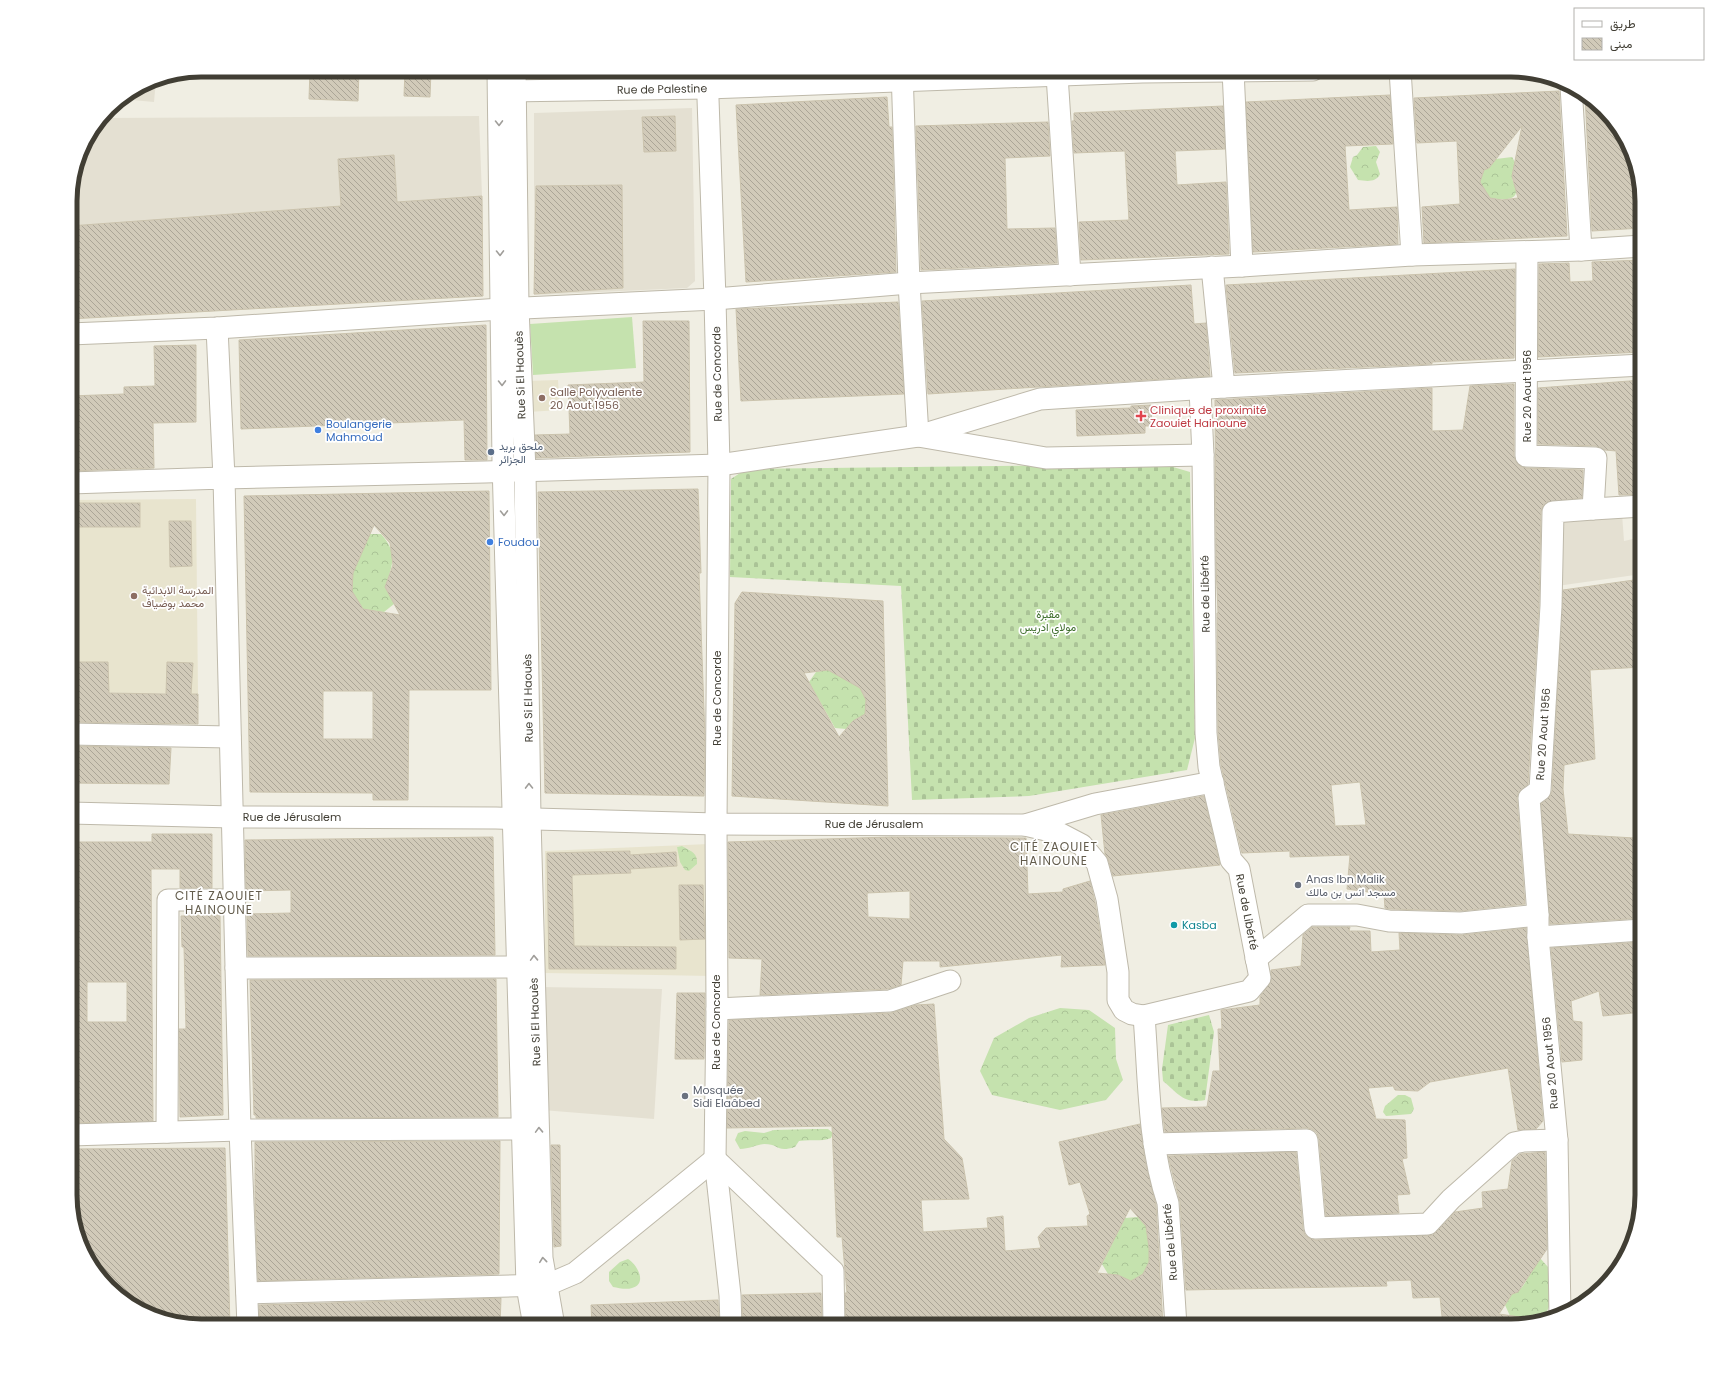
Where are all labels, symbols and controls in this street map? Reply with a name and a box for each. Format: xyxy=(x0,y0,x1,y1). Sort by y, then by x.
legend xyxy=(1574,8,1704,60)
text: طريق xyxy=(1610,15,1636,32)
text: مبنى xyxy=(1610,35,1632,52)
street label: Rue de Palestine xyxy=(617,80,707,98)
one-way arrow xyxy=(495,120,503,126)
one-way arrow xyxy=(496,250,504,256)
street label: Rue de Concorde xyxy=(708,326,726,422)
street label: Rue Si El Haouès xyxy=(510,330,530,420)
street label: Rue 20 Aout 1956 xyxy=(1519,350,1535,442)
one-way arrow xyxy=(498,380,506,386)
place label: Salle Polyvalente 20 Aout 1956 xyxy=(550,384,643,413)
marker: Salle Polyvalente 20 Aout 1956 xyxy=(537,393,547,403)
place label: Clinique de proximité Zaouiet Hainoune xyxy=(1150,402,1267,431)
marker: Clinique de proximité Zaouiet Hainoune xyxy=(1135,410,1147,422)
place label: Boulangerie Mahmoud xyxy=(326,416,392,445)
marker: Boulangerie Mahmoud xyxy=(313,425,323,435)
place label: ملحق بريد الجزائر xyxy=(498,438,543,467)
marker: ملحق بريد الجزائر xyxy=(486,447,496,457)
one-way arrow xyxy=(500,510,509,516)
place label: Foudou xyxy=(498,534,539,550)
marker: Foudou xyxy=(485,537,495,547)
street label: Rue de Libérté xyxy=(1196,555,1214,633)
place label: المدرسة الابدائية محمد بوضياف xyxy=(142,582,214,611)
marker: المدرسة الابدائية محمد بوضياف xyxy=(129,591,139,601)
park label: مقبرة مولاي ادريس xyxy=(1020,606,1076,637)
street label: Rue de Concorde xyxy=(709,650,725,746)
street label: Rue Si El Haouès xyxy=(519,653,537,742)
street label: Rue 20 Aout 1956 xyxy=(1532,687,1554,781)
one-way arrow xyxy=(525,783,533,789)
street label: Rue de Jérusalem xyxy=(243,809,341,825)
street label: Rue de Jérusalem xyxy=(825,816,923,832)
district label: CITÉ ZAOUIET HAINOUNE xyxy=(1010,838,1098,869)
place label: Anas Ibn Malik مسجد انس بن مالك xyxy=(1306,871,1396,900)
street label: Rue de Libérté xyxy=(1232,873,1262,952)
marker: Anas Ibn Malik مسجد انس بن مالك xyxy=(1293,880,1303,890)
district label: CITÉ ZAOUIET HAINOUNE xyxy=(175,887,263,918)
place label: Kasba xyxy=(1182,917,1217,933)
marker: Kasba xyxy=(1169,920,1179,930)
one-way arrow xyxy=(529,955,538,961)
street label: Rue de Concorde xyxy=(708,974,724,1070)
street label: Rue Si El Haouès xyxy=(525,977,545,1067)
street label: Rue 20 Aout 1956 xyxy=(1538,1016,1562,1110)
place label: Mosquée Sidi Elaâbed xyxy=(693,1082,760,1111)
marker: Mosquée Sidi Elaâbed xyxy=(680,1091,690,1101)
one-way arrow xyxy=(534,1127,543,1133)
street label: Rue de Libérté xyxy=(1159,1203,1181,1281)
one-way arrow xyxy=(539,1257,548,1263)

